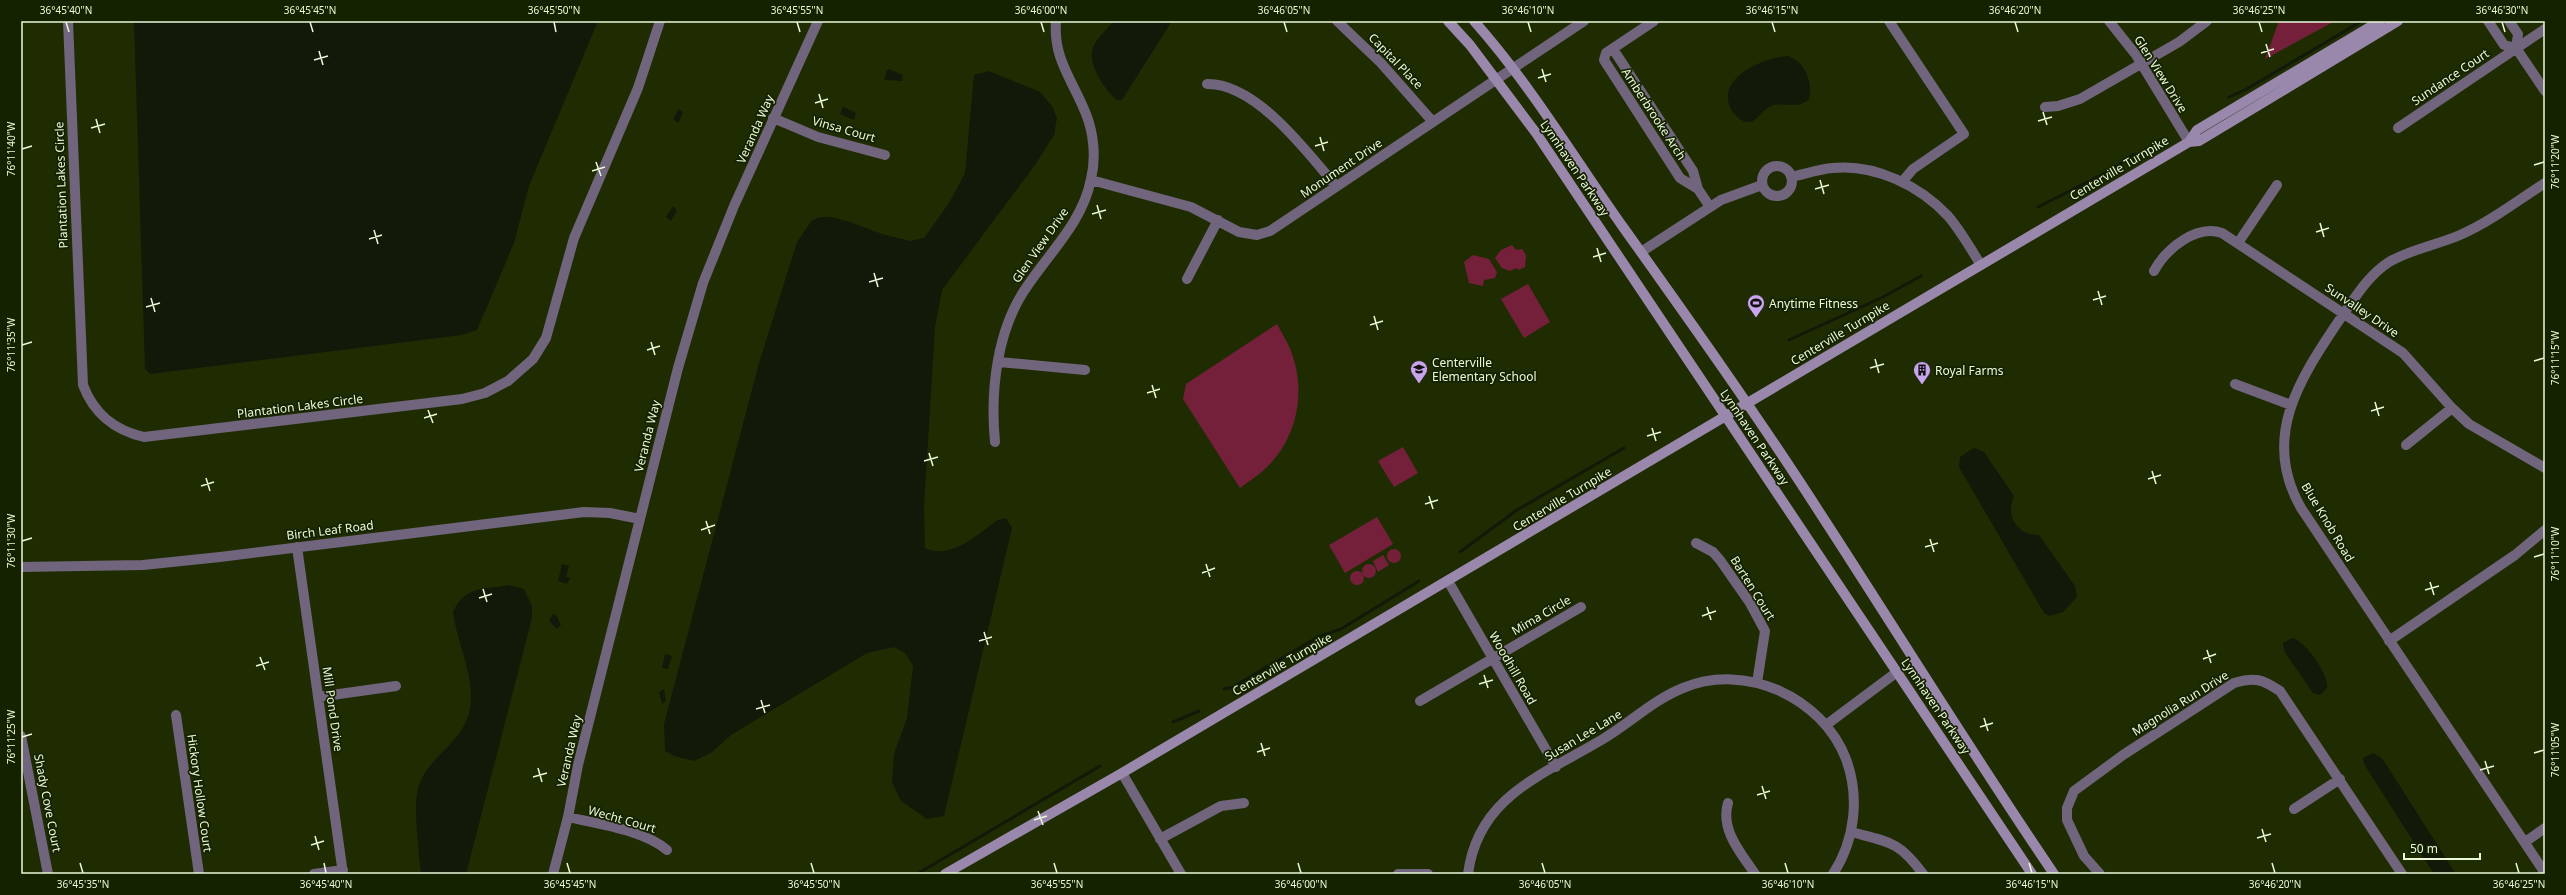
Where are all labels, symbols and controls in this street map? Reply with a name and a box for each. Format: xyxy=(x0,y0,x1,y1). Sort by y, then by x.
text: 36°45'40"N xyxy=(40,3,92,17)
text: 36°45'45"N xyxy=(284,3,336,17)
text: 36°45'50"N xyxy=(528,3,580,17)
text: 36°45'55"N xyxy=(771,3,823,17)
text: 36°46'00"N xyxy=(1015,3,1067,17)
text: 36°46'05"N xyxy=(1258,3,1310,17)
text: 36°46'10"N xyxy=(1502,3,1554,17)
text: 36°46'15"N xyxy=(1746,3,1798,17)
text: 36°46'20"N xyxy=(1989,3,2041,17)
text: 36°46'25"N xyxy=(2233,3,2285,17)
text: 36°46'30"N xyxy=(2476,3,2528,17)
street label: Capital Place xyxy=(1365,29,1427,93)
street label: Glen View Drive xyxy=(2130,32,2192,116)
street label: Sundance Court xyxy=(2408,44,2493,109)
street label: Amberbrooke Arch xyxy=(1618,65,1690,163)
street label: Veranda Way xyxy=(732,91,778,166)
street label: Vinsa Court xyxy=(810,112,878,146)
street label: Lynnhaven Parkway xyxy=(1537,117,1614,220)
text: 76°11'40"W xyxy=(4,121,18,176)
street label: Plantation Lakes Circle xyxy=(50,121,72,249)
street label: Centerville Turnpike xyxy=(2066,132,2172,204)
street label: Monument Drive xyxy=(1297,134,1386,202)
text: 76°11'20"W xyxy=(2548,134,2562,189)
street label: Glen View Drive xyxy=(1008,204,1072,286)
street label: Sunvalley Drive xyxy=(2322,279,2403,341)
sports icon: Anytime Fitness xyxy=(1746,293,1766,318)
place label: Anytime Fitness xyxy=(1769,295,1858,312)
street label: Centerville Turnpike xyxy=(1787,297,1893,369)
text: 76°11'35"W xyxy=(4,317,18,372)
text: 76°11'15"W xyxy=(2548,330,2562,385)
place label: Centerville Elementary School xyxy=(1432,354,1537,385)
school or university icon: Centerville Elementary School xyxy=(1409,359,1429,384)
building icon: Royal Farms xyxy=(1912,360,1932,385)
place label: Royal Farms xyxy=(1935,362,2004,379)
street label: Lynnhaven Parkway xyxy=(1717,386,1794,489)
street label: Plantation Lakes Circle xyxy=(236,390,364,422)
street label: Veranda Way xyxy=(630,397,664,474)
street label: Centerville Turnpike xyxy=(1509,463,1615,535)
street label: Blue Knob Road xyxy=(2298,479,2358,565)
text: 76°11'30"W xyxy=(4,513,18,568)
street label: Birch Leaf Road xyxy=(285,516,375,544)
text: 76°11'10"W xyxy=(2548,526,2562,581)
street label: Barten Court xyxy=(1727,553,1780,624)
street label: Mima Circle xyxy=(1508,591,1574,639)
street label: Centerville Turnpike xyxy=(1229,628,1335,700)
street label: Woodhill Road xyxy=(1485,628,1541,708)
street label: Lynnhaven Parkway xyxy=(1898,655,1975,758)
street label: Mill Pond Drive xyxy=(319,666,347,753)
street label: Magnolia Run Drive xyxy=(2129,666,2232,740)
street label: Susan Lee Lane xyxy=(1541,705,1625,765)
text: 76°11'25"W xyxy=(4,709,18,764)
street label: Veranda Way xyxy=(552,712,586,789)
text: 76°11'05"W xyxy=(2548,722,2562,777)
street label: Hickory Hollow Court xyxy=(183,733,217,854)
street label: Shady Cove Court xyxy=(30,753,66,854)
street label: Wecht Court xyxy=(586,801,659,837)
scale bar xyxy=(2404,835,2480,861)
text: 50 m xyxy=(2410,840,2438,857)
text: 36°45'35"N xyxy=(57,877,109,891)
text: 36°45'40"N xyxy=(300,877,352,891)
text: 36°45'45"N xyxy=(544,877,596,891)
text: 36°45'50"N xyxy=(788,877,840,891)
text: 36°45'55"N xyxy=(1031,877,1083,891)
text: 36°46'00"N xyxy=(1275,877,1327,891)
text: 36°46'05"N xyxy=(1519,877,1571,891)
text: 36°46'10"N xyxy=(1762,877,1814,891)
text: 36°46'15"N xyxy=(2006,877,2058,891)
text: 36°46'20"N xyxy=(2249,877,2301,891)
text: 36°46'25"N xyxy=(2493,877,2545,891)

